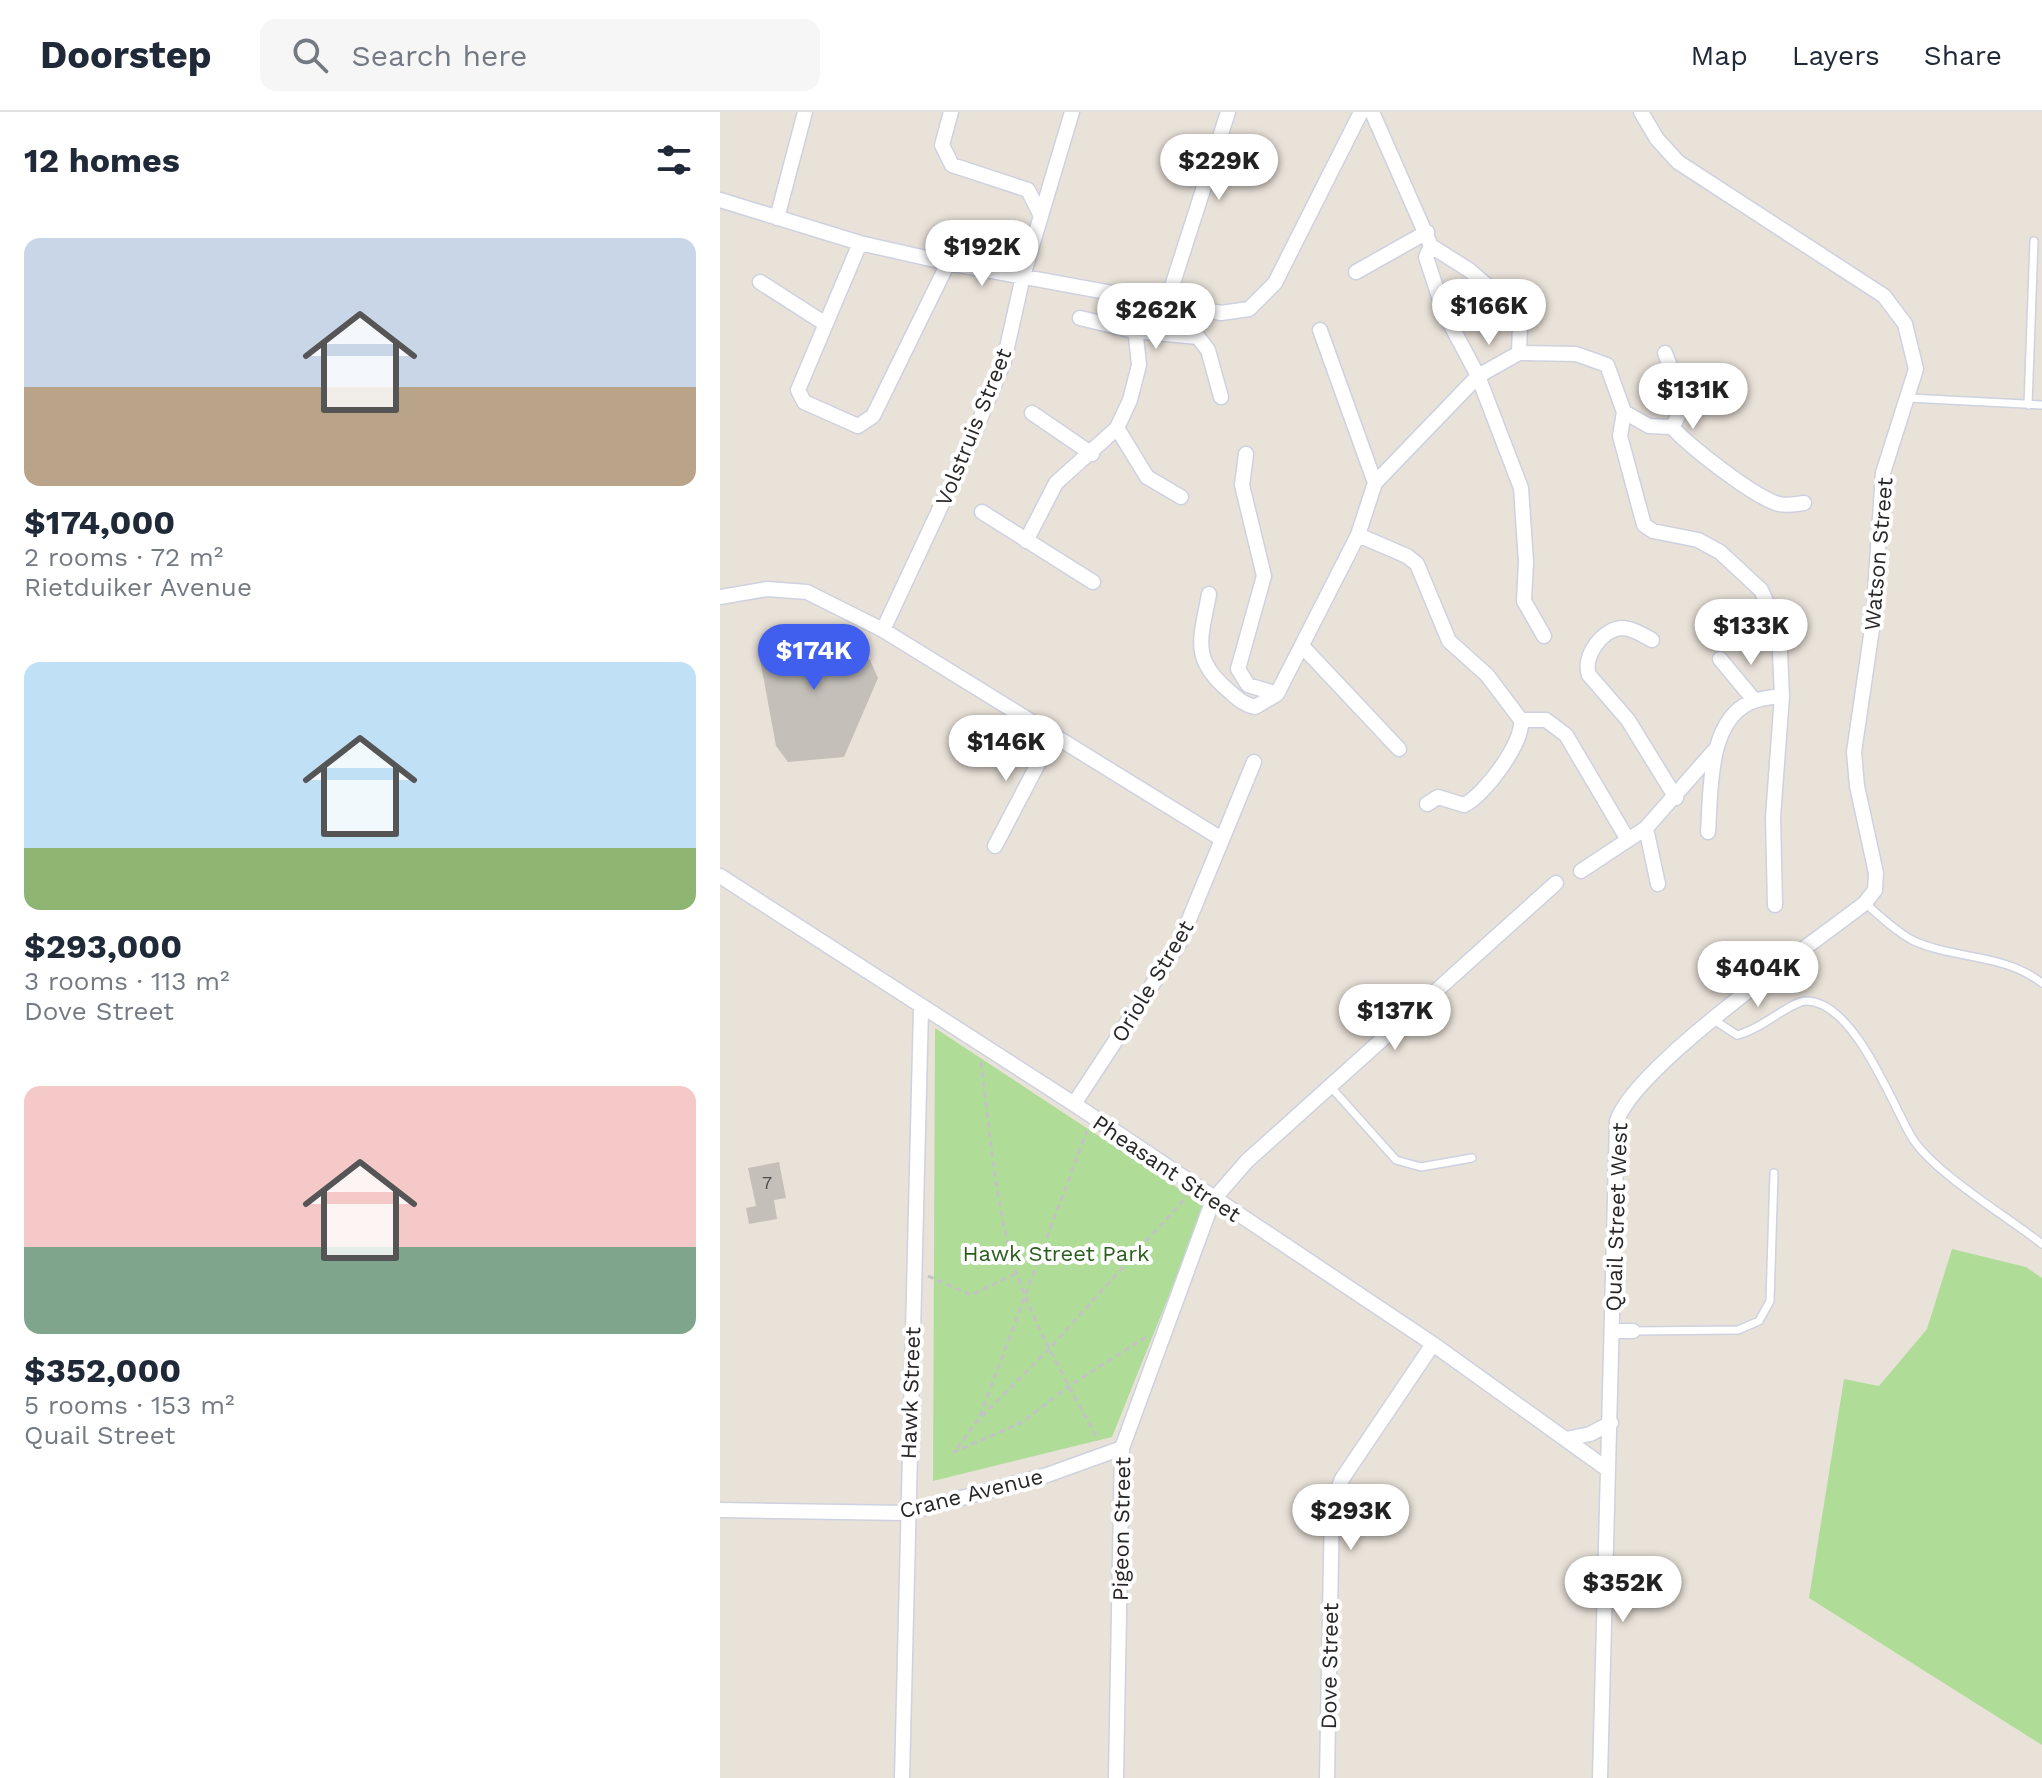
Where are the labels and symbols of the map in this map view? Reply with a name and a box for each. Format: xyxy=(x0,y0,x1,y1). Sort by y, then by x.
pin: $229K xyxy=(1163,134,1275,202)
pin: $192K xyxy=(926,220,1038,288)
pin: $166K xyxy=(1433,279,1545,347)
pin: $262K xyxy=(1100,283,1212,351)
street label: Volstruis Street xyxy=(930,345,1016,510)
pin: $131K xyxy=(1637,363,1749,431)
street label: Watson Street xyxy=(1859,476,1898,632)
pin: $133K xyxy=(1695,599,1807,667)
pin: $174K xyxy=(758,624,870,692)
pin: $146K xyxy=(950,715,1062,783)
street label: Oriole Street xyxy=(1106,916,1199,1047)
pin: $404K xyxy=(1702,941,1814,1009)
pin: $137K xyxy=(1339,984,1451,1052)
street label: Pheasant Street xyxy=(1088,1110,1245,1227)
street label: Quail Street West xyxy=(1601,1122,1632,1312)
house number: 7 xyxy=(762,1172,772,1193)
park label: Hawk Street Park xyxy=(962,1241,1150,1266)
street label: Hawk Street xyxy=(896,1326,925,1460)
street label: Pigeon Street xyxy=(1108,1457,1135,1601)
street label: Crane Avenue xyxy=(897,1464,1045,1523)
pin: $293K xyxy=(1295,1484,1407,1552)
pin: $352K xyxy=(1567,1556,1679,1624)
street label: Dove Street xyxy=(1316,1602,1343,1730)

